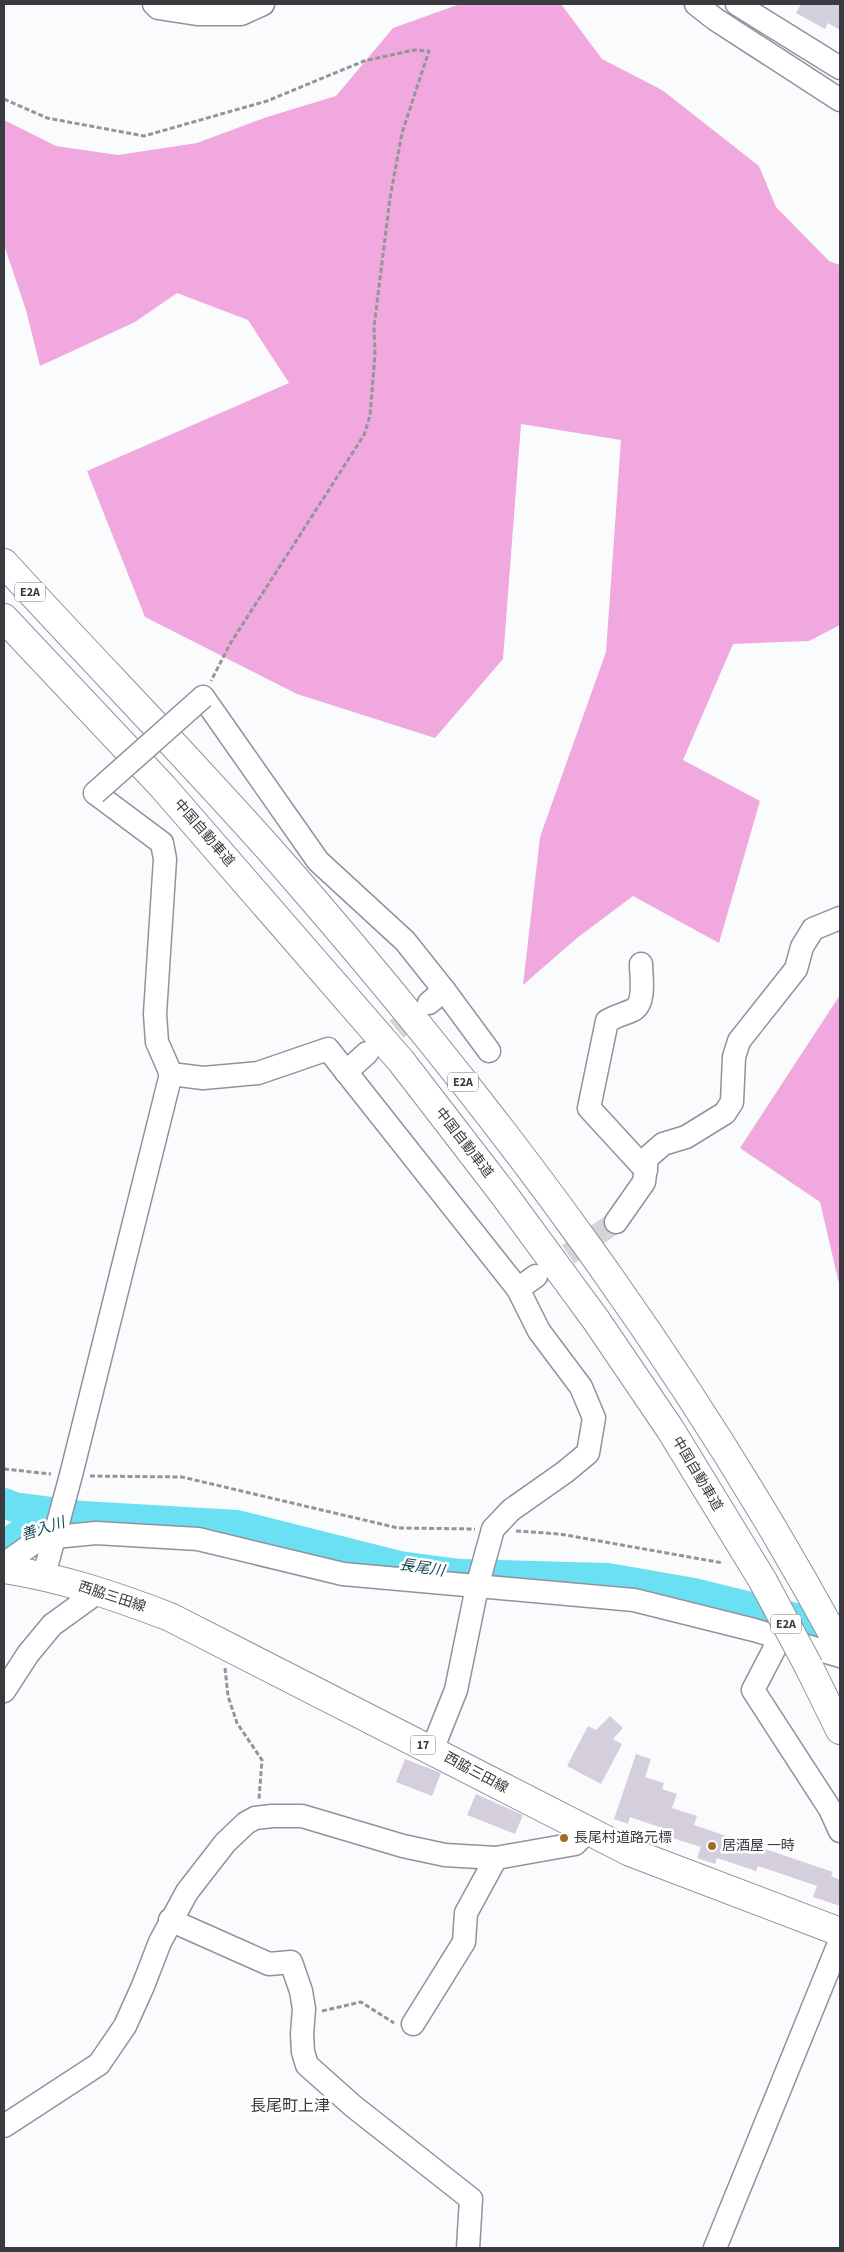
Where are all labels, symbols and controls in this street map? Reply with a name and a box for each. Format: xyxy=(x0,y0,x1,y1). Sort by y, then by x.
road number: E2A xyxy=(15,582,45,602)
street label: 中国自動車道 xyxy=(169,795,239,871)
road number: E2A xyxy=(448,1072,478,1092)
street label: 中国自動車道 xyxy=(430,1104,498,1182)
street label: 中国自動車道 xyxy=(667,1433,727,1515)
water label: 善入川 xyxy=(18,1511,70,1546)
water label: 長尾川 xyxy=(398,1554,448,1582)
street label: 西脇三田線 xyxy=(76,1577,148,1617)
road number: E2A xyxy=(771,1615,801,1634)
road number: 17 xyxy=(410,1736,436,1754)
street label: 西脇三田線 xyxy=(440,1748,512,1798)
place label: 長尾村道路元標 xyxy=(574,1828,672,1848)
marker: 長尾村道路元標 xyxy=(558,1832,570,1844)
place label: 居酒屋 一時 xyxy=(722,1836,795,1856)
marker: 居酒屋 一時 xyxy=(706,1840,718,1852)
district label: 長尾町上津 xyxy=(250,2095,330,2117)

